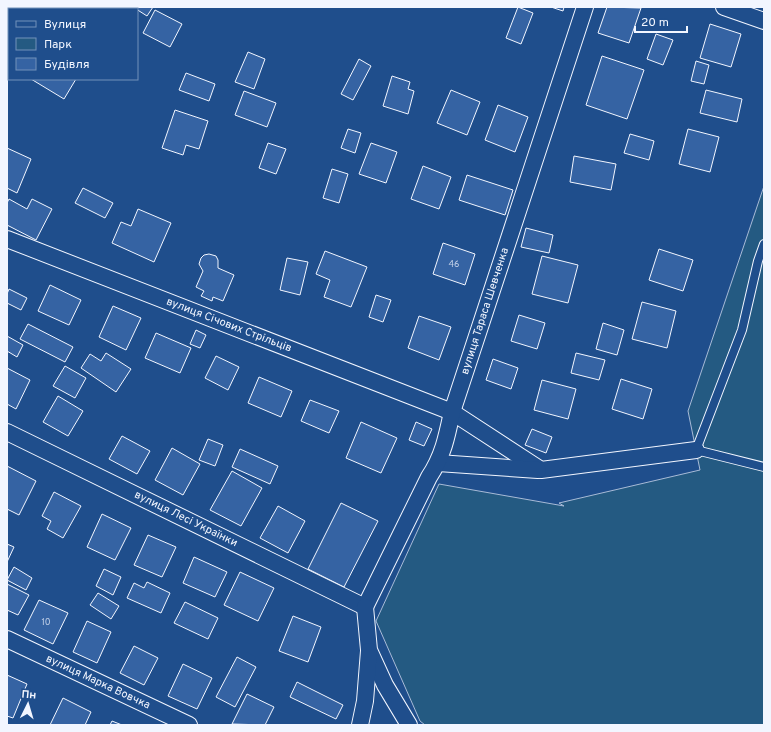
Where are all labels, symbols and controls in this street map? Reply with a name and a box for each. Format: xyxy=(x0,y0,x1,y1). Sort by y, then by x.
legend xyxy=(8,8,138,80)
scale bar xyxy=(635,8,687,34)
text: 20 m xyxy=(641,15,669,31)
text: Вулиця xyxy=(44,17,86,33)
text: Парк xyxy=(44,37,72,53)
text: Будівля xyxy=(44,57,90,73)
street label: вулиця Тараса Шевченка xyxy=(458,246,512,376)
house number: 46 xyxy=(449,259,459,270)
street label: вулиця Січових Стрільців xyxy=(164,295,294,355)
street label: вулиця Лесі Українки xyxy=(132,488,240,550)
house number: 10 xyxy=(41,617,51,628)
street label: вулиця Марка Вовчка xyxy=(43,652,153,712)
north arrow xyxy=(8,684,48,724)
text: Пн xyxy=(21,687,37,703)

